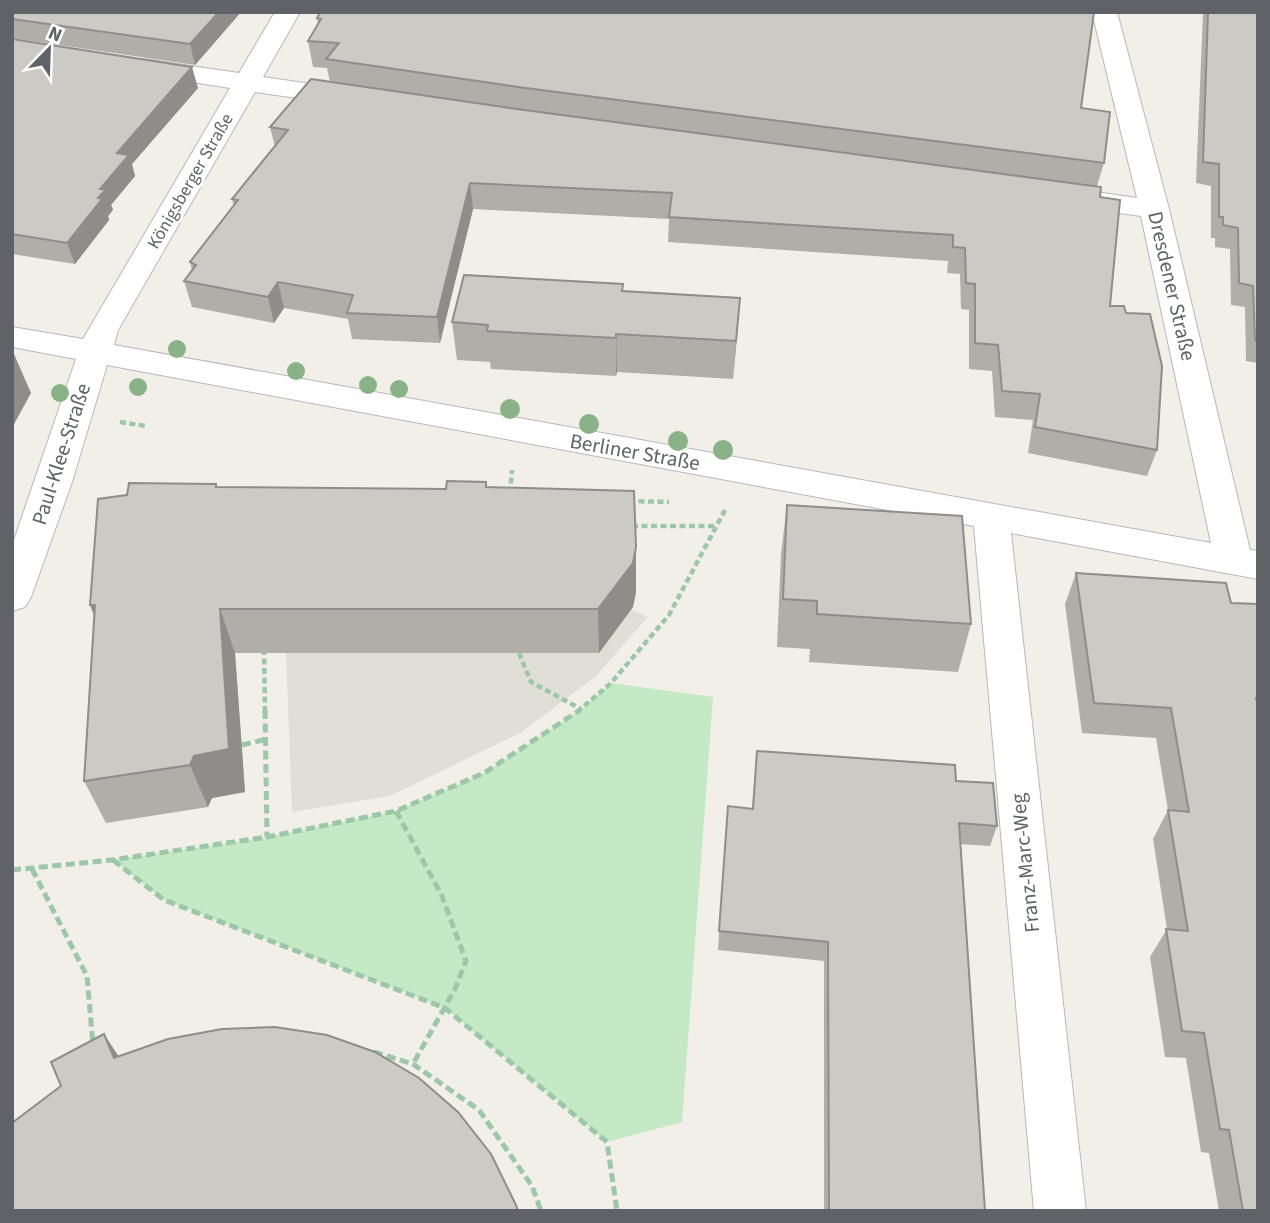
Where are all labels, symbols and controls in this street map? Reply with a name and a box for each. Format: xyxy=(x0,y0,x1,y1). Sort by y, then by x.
north arrow xyxy=(14,14,84,84)
text: N xyxy=(44,20,66,50)
street label: Königsberger Straße xyxy=(141,109,240,254)
street label: Dresdener Straße xyxy=(1140,208,1204,364)
street label: Paul-Klee-Straße xyxy=(24,379,98,529)
street label: Berliner Straße xyxy=(568,426,702,478)
street label: Franz-Marc-Weg xyxy=(1003,792,1047,934)

